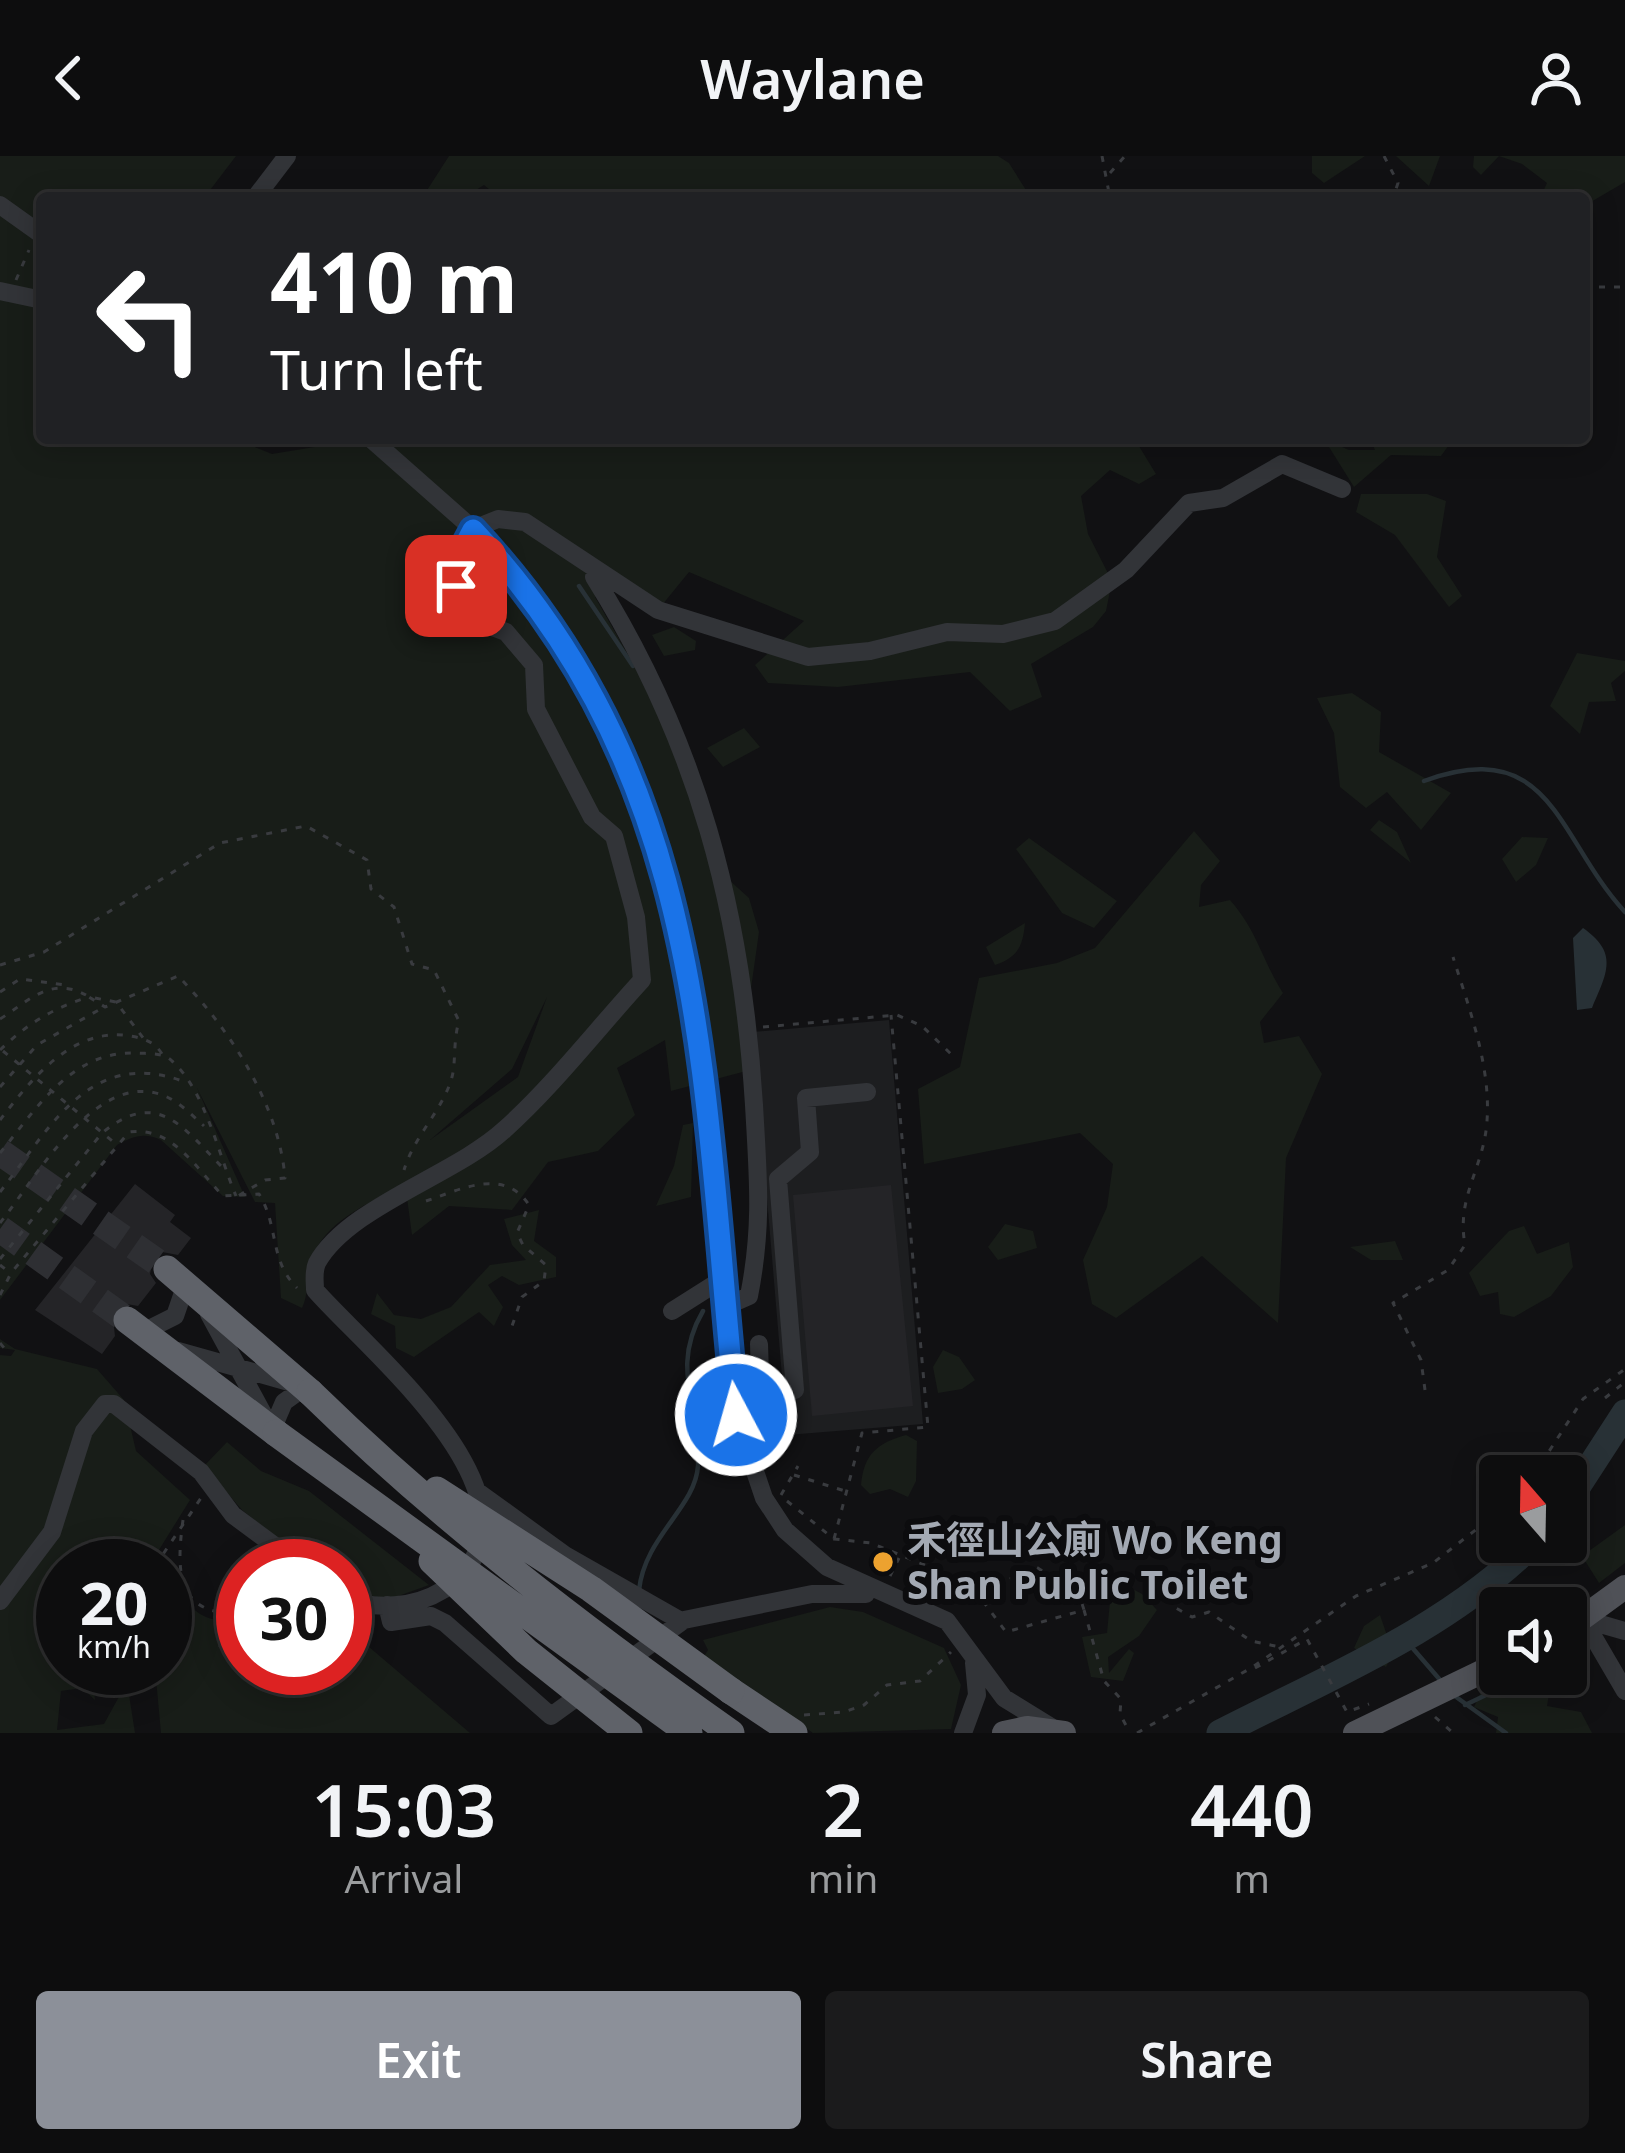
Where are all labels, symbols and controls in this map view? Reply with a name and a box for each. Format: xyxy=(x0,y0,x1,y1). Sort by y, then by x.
text: Waylane xyxy=(700,41,925,115)
icon: back xyxy=(36,45,102,111)
icon: person xyxy=(1523,45,1589,111)
text: 410 m xyxy=(270,223,518,338)
icon: left xyxy=(72,240,228,396)
text: Turn left xyxy=(270,332,483,406)
pin xyxy=(405,535,507,637)
icon: arrive xyxy=(423,553,489,619)
position arrow xyxy=(673,1352,799,1478)
north arrow xyxy=(1479,1455,1587,1563)
map controls xyxy=(1479,1455,1587,1695)
place label: 禾徑山公廁 Wo Keng Shan Public Toilet xyxy=(907,1512,1283,1610)
speed limit sign: 30 xyxy=(216,1539,372,1695)
marker: 禾徑山公廁 Wo Keng Shan Public Toilet xyxy=(870,1549,896,1575)
text: 20 xyxy=(80,1561,148,1643)
button: sound xyxy=(1479,1587,1587,1695)
text: km/h xyxy=(77,1626,151,1667)
text: 15:03 xyxy=(312,1760,496,1858)
text: 2 xyxy=(822,1760,864,1858)
text: 440 xyxy=(1190,1760,1313,1858)
text: Arrival xyxy=(344,1851,463,1904)
text: min xyxy=(808,1851,878,1904)
text: m xyxy=(1233,1851,1270,1904)
button: Exit xyxy=(36,1991,801,2129)
button: Share xyxy=(825,1991,1589,2129)

